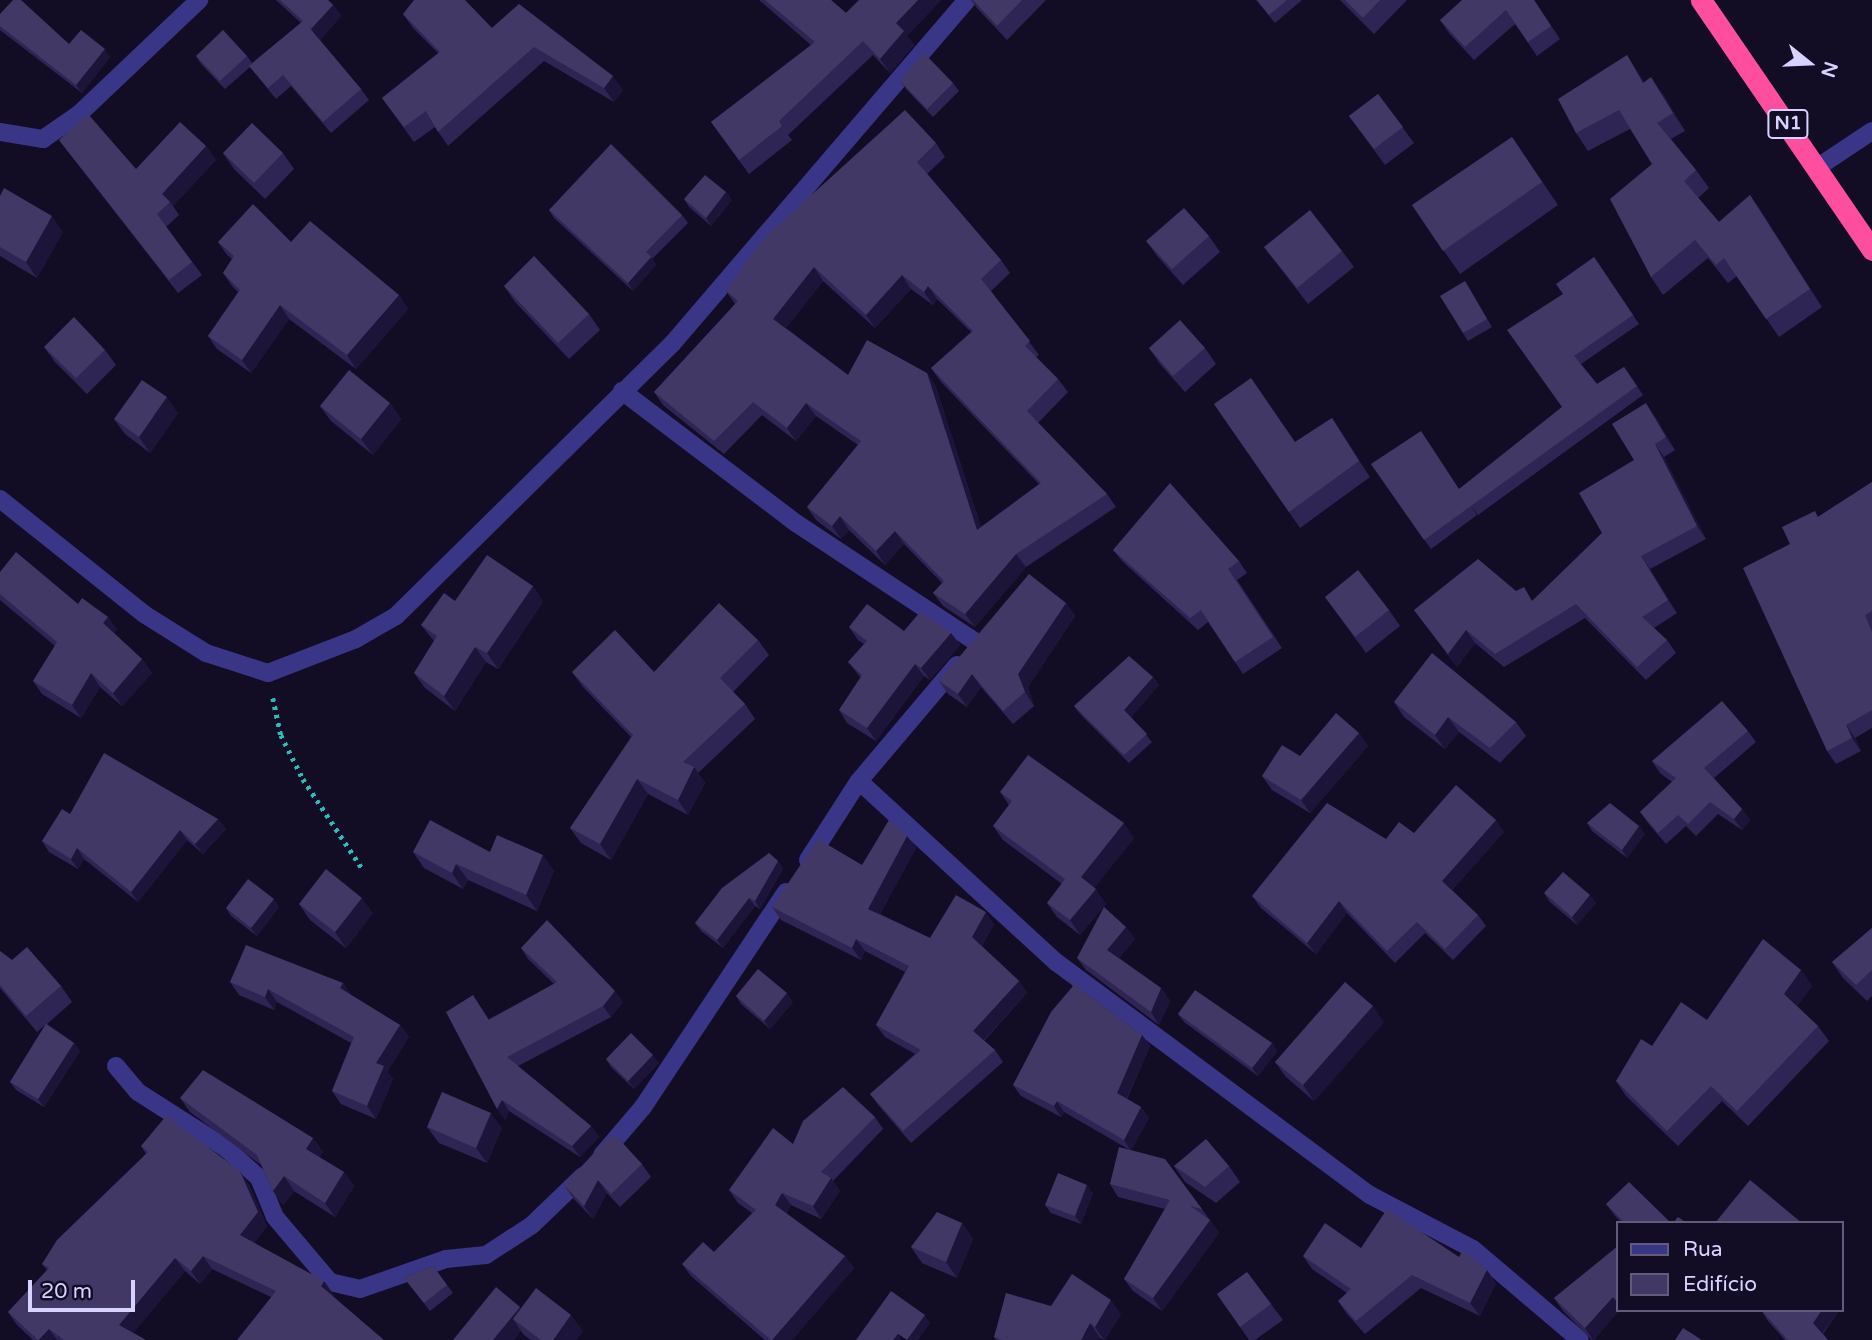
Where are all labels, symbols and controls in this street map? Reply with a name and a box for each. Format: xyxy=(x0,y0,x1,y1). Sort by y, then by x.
north arrow xyxy=(1774,28,1844,98)
text: N xyxy=(1816,59,1842,80)
road number: N1 xyxy=(1767,108,1809,140)
legend xyxy=(1616,1221,1844,1312)
text: Rua xyxy=(1683,1237,1723,1262)
scale bar xyxy=(32,1266,138,1310)
text: Edifício xyxy=(1683,1272,1757,1297)
text: 20 m xyxy=(41,1279,92,1304)

